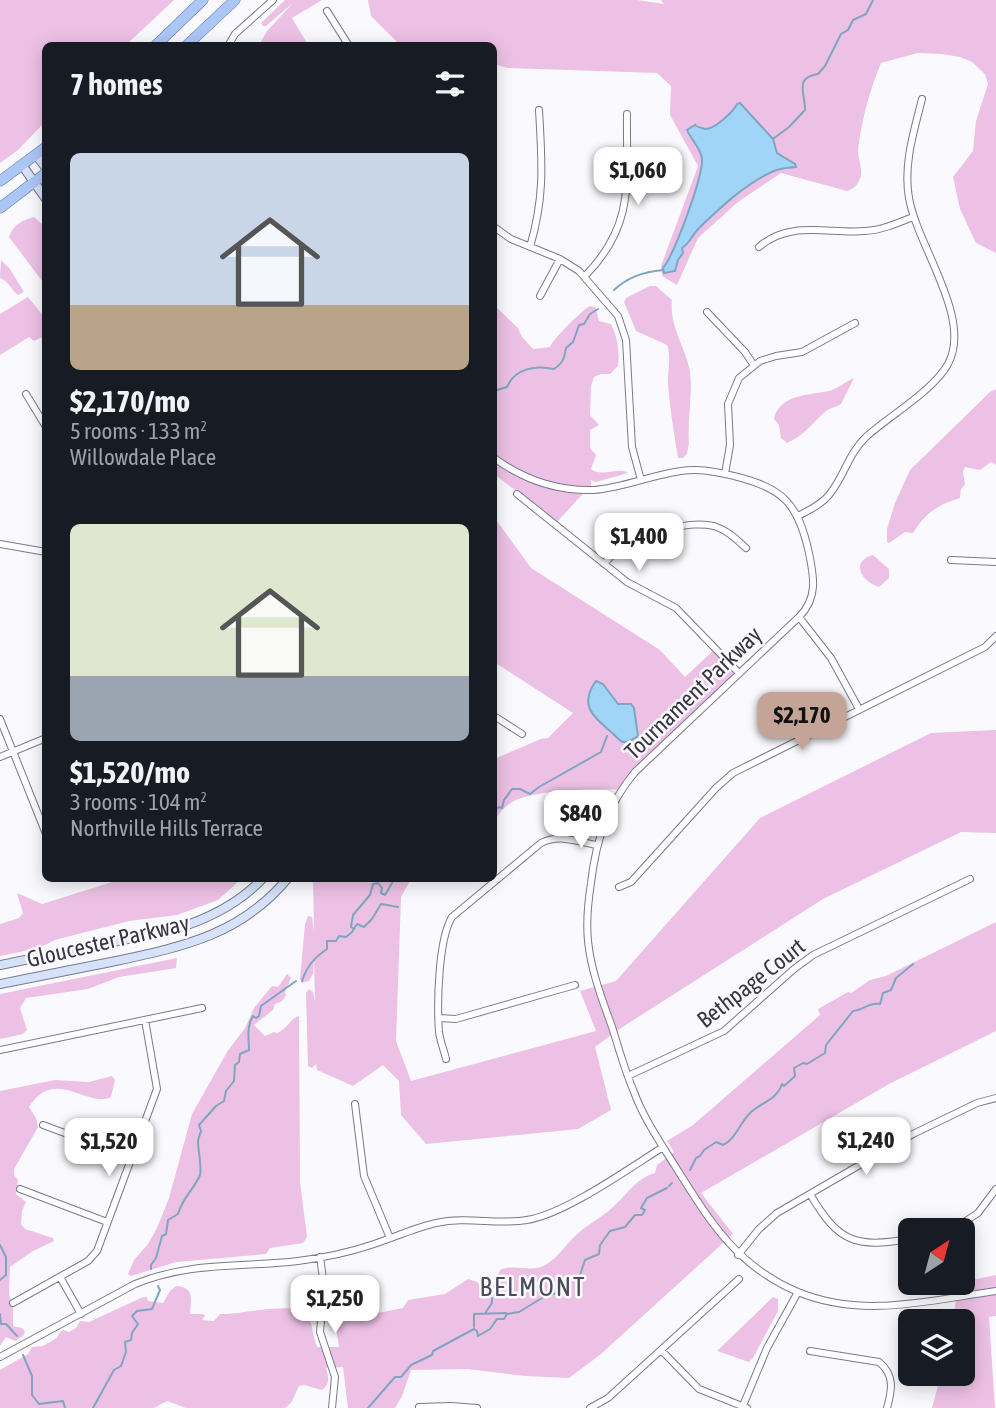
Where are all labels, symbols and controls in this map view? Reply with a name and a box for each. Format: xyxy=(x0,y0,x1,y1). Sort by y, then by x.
icon: filters xyxy=(431,65,469,103)
text: 7 homes xyxy=(70,67,163,101)
pin: $1,060 xyxy=(581,148,695,207)
text: $1,060 xyxy=(610,157,667,183)
icon: home xyxy=(207,199,333,325)
text: $2,170/mo xyxy=(70,384,190,418)
text: 5 rooms · 133 m² xyxy=(70,418,207,444)
text: Willowdale Place xyxy=(70,444,216,470)
pin: $1,400 xyxy=(582,514,696,573)
text: $1,400 xyxy=(611,523,668,549)
icon: home xyxy=(207,570,333,696)
street label: Tournament Parkway xyxy=(619,621,767,765)
pin: $2,170 xyxy=(745,692,859,752)
text: $2,170 xyxy=(774,702,831,728)
text: $1,520/mo xyxy=(70,755,190,789)
text: 3 rooms · 104 m² xyxy=(70,789,207,815)
pin: $840 xyxy=(540,790,622,850)
text: $840 xyxy=(560,800,602,826)
text: Northville Hills Terrace xyxy=(70,815,263,841)
street label: Gloucester Parkway xyxy=(24,910,192,972)
street label: Bethpage Court xyxy=(692,933,810,1033)
pin: $1,520 xyxy=(52,1118,166,1178)
pin: $1,240 xyxy=(809,1118,923,1177)
text: $1,240 xyxy=(838,1127,895,1153)
text: $1,520 xyxy=(81,1128,138,1154)
north arrow xyxy=(898,1218,975,1295)
map controls xyxy=(898,1218,975,1386)
district label: BELMONT xyxy=(480,1272,586,1302)
pin: $1,250 xyxy=(278,1276,392,1335)
text: $1,250 xyxy=(307,1285,364,1311)
button: layers xyxy=(898,1309,975,1386)

